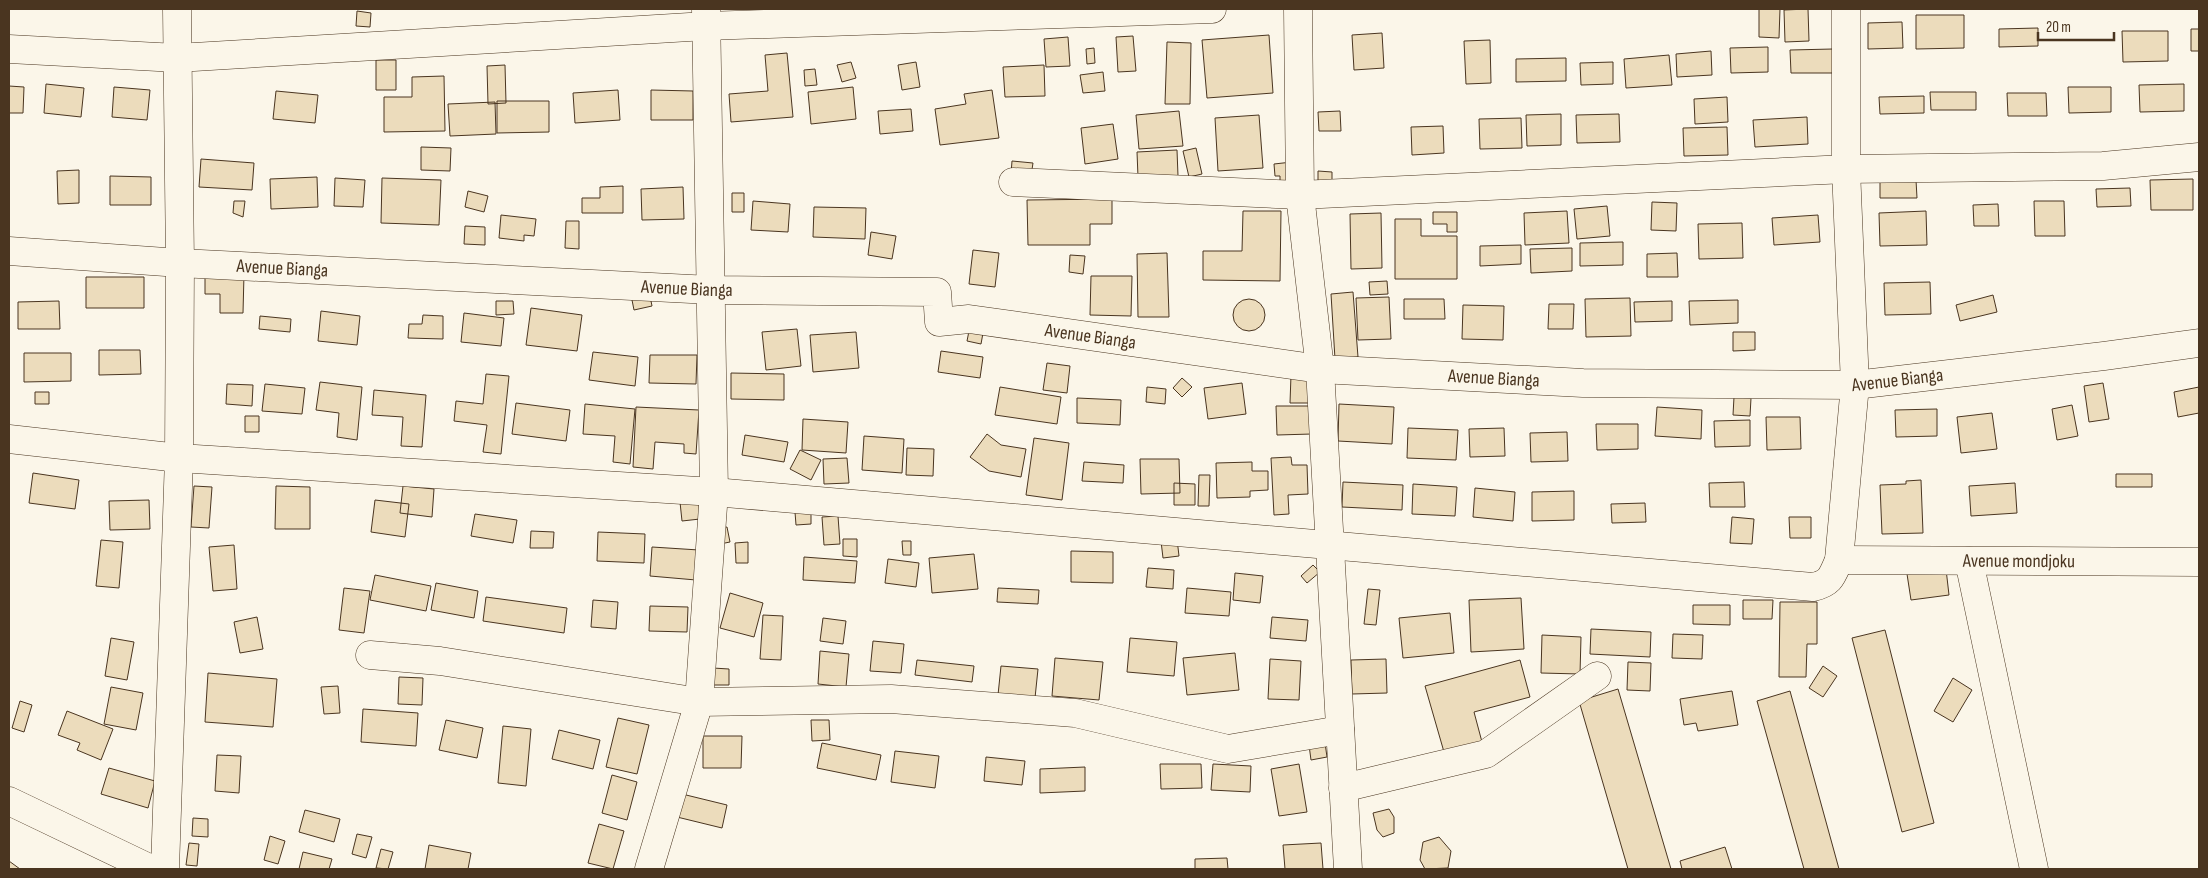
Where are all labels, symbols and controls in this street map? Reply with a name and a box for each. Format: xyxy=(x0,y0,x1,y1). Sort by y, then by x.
scale bar xyxy=(2038,10,2114,42)
text: 20 m xyxy=(2046,18,2071,37)
street label: Avenue Bianga xyxy=(235,254,329,282)
street label: Avenue Bianga xyxy=(640,275,733,302)
street label: Avenue Bianga xyxy=(1042,318,1137,354)
street label: Avenue Bianga xyxy=(1850,363,1944,397)
street label: Avenue Bianga xyxy=(1446,364,1540,392)
street label: Avenue mondjoku xyxy=(1962,549,2075,573)

